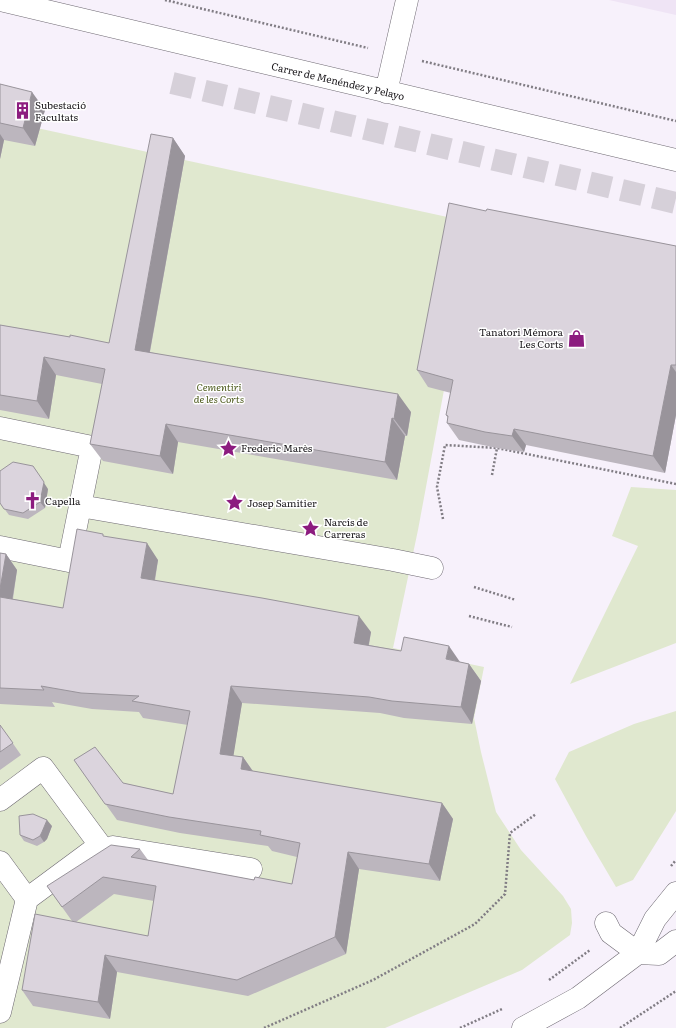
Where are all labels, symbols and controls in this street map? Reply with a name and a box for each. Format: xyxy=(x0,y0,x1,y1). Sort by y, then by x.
street label: Carrer de Menéndez y Pelayo xyxy=(270,58,406,103)
place label: Subestació Facultats xyxy=(35,97,86,124)
building icon: Subestació Facultats xyxy=(12,101,32,121)
place label: Tanatori Mémora Les Corts xyxy=(479,324,564,351)
shop icon: Tanatori Mémora Les Corts xyxy=(566,328,586,348)
park label: Cementiri de les Corts xyxy=(194,379,244,406)
place icon: Frederic Marès xyxy=(218,438,238,458)
place label: Frederic Marès xyxy=(241,440,313,455)
church icon: Capella xyxy=(22,491,42,511)
place label: Capella xyxy=(45,493,81,508)
place icon: Josep Samitier xyxy=(224,493,244,513)
place label: Josep Samitier xyxy=(247,495,317,510)
place label: Narcís de Carreras xyxy=(324,514,368,541)
place icon: Narcís de Carreras xyxy=(301,518,321,538)

